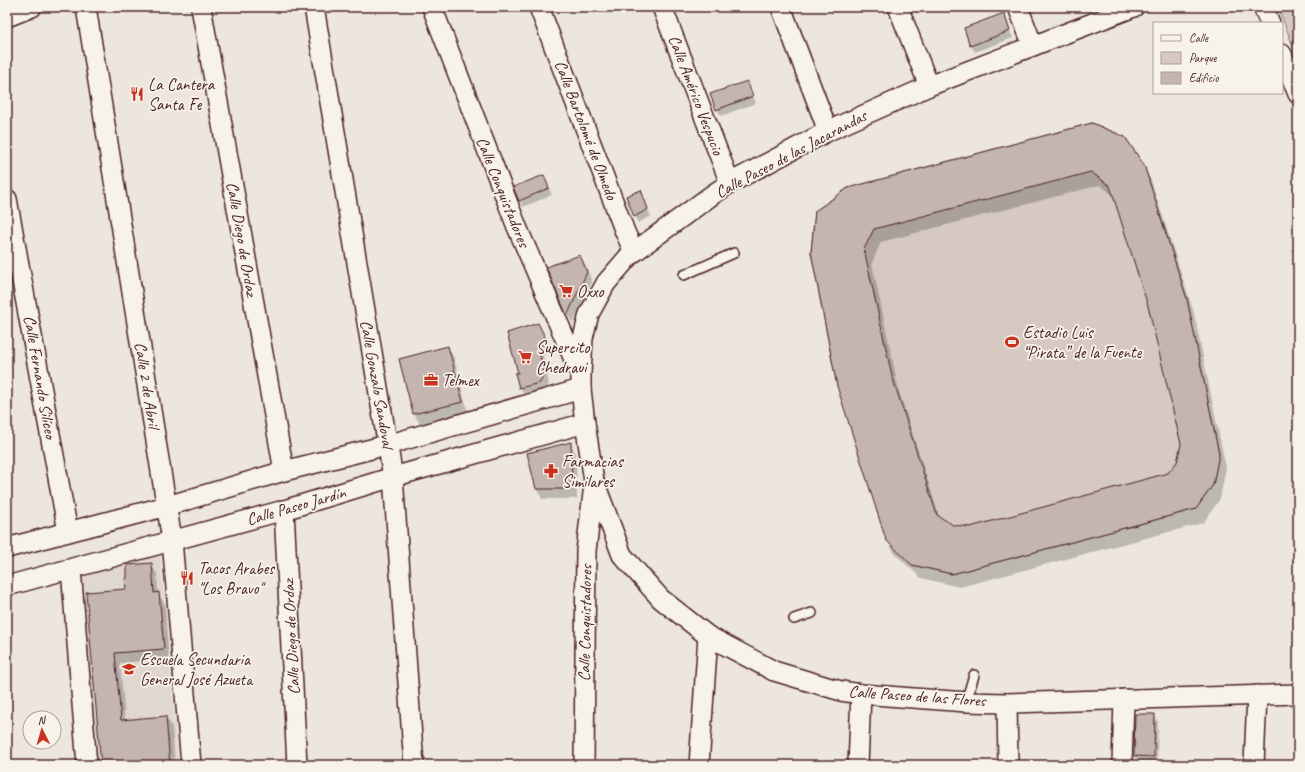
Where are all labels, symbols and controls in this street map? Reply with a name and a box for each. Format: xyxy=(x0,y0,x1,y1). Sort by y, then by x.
legend xyxy=(1153,22,1283,94)
text: Calle xyxy=(1189,30,1209,46)
street label: Calle Américo Vespucio xyxy=(663,32,729,159)
text: Parque xyxy=(1189,50,1218,66)
street label: Calle Bartolomé de Olmedo xyxy=(550,57,623,204)
text: Edificio xyxy=(1189,70,1219,86)
place label: La Cantera Santa Fe xyxy=(148,74,216,115)
restaurant icon: La Cantera Santa Fe xyxy=(129,86,145,102)
street label: Calle Paseo de las Jacarandas xyxy=(712,105,871,203)
street label: Calle Conquistadores xyxy=(471,134,535,252)
street label: Calle Diego de Ordaz xyxy=(222,180,263,299)
place label: Oxxo xyxy=(577,281,605,302)
supermarket icon: Oxxo xyxy=(558,283,574,299)
street label: Calle Fernando Silíceo xyxy=(19,314,62,442)
street label: Calle Gonzalo Sandoval xyxy=(355,318,399,453)
place label: Estadio Luis “Pirata” de la Fuente xyxy=(1023,322,1143,363)
sports icon: Estadio Luis “Pirata” de la Fuente xyxy=(1004,334,1020,350)
place label: Supercito Chedraui xyxy=(536,337,590,378)
street label: Calle 2 de Abril xyxy=(130,340,165,433)
supermarket icon: Supercito Chedraui xyxy=(517,349,533,365)
place label: Telmex xyxy=(442,370,480,391)
office icon: Telmex xyxy=(423,372,439,388)
place label: Farmacias Similares xyxy=(562,451,625,492)
pharmacy icon: Farmacias Similares xyxy=(543,463,559,479)
street label: Calle Paseo Jardín xyxy=(244,481,349,530)
place label: Tacos Arabes "Los Bravo" xyxy=(198,558,275,599)
street label: Calle Conquistadores xyxy=(573,562,597,682)
restaurant icon: Tacos Arabes "Los Bravo" xyxy=(179,570,195,586)
street label: Calle Diego de Ordaz xyxy=(277,577,305,695)
place label: Escuela Secundaria General José Azueta xyxy=(140,649,254,690)
school or university icon: Escuela Secundaria General José Azueta xyxy=(121,661,137,677)
street label: Calle Paseo de las Flores xyxy=(848,681,988,711)
north arrow xyxy=(22,710,62,750)
text: N xyxy=(37,713,47,727)

